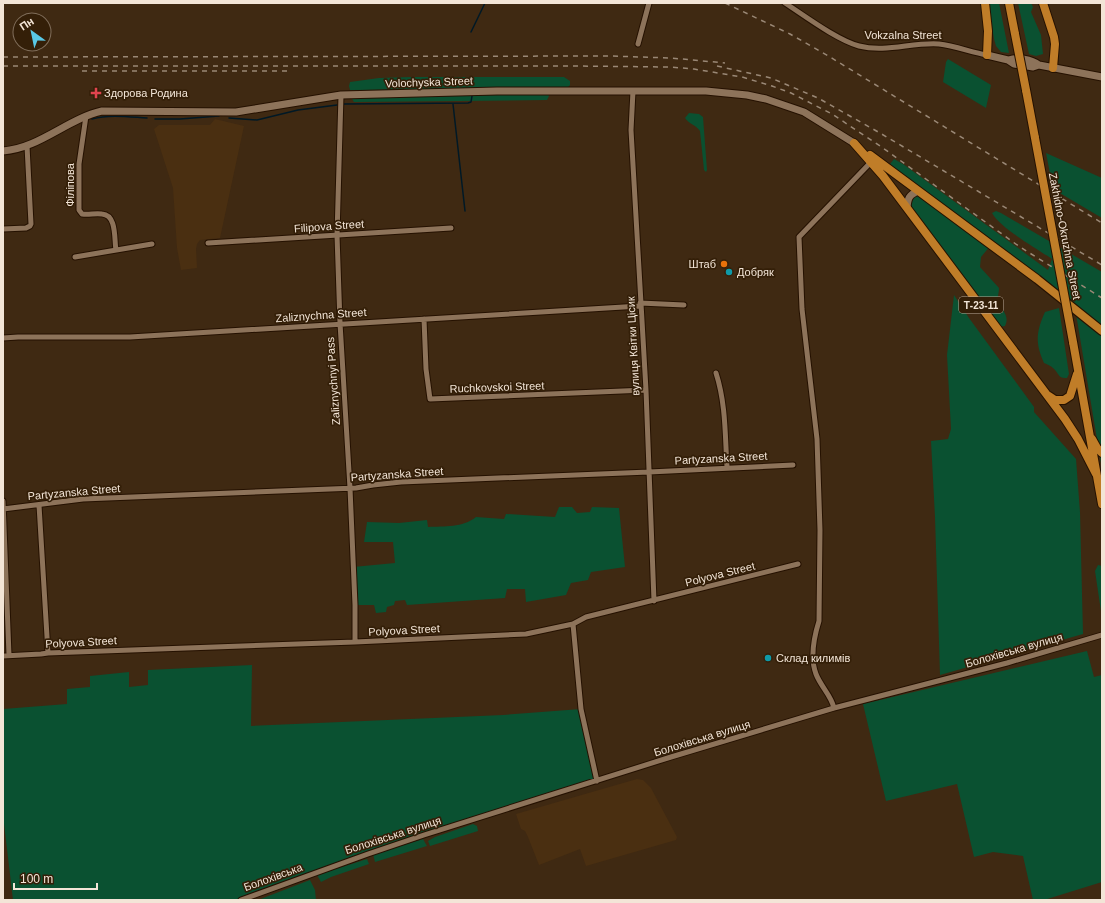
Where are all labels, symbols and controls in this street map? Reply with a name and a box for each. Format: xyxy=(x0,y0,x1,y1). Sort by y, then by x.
north arrow xyxy=(12,12,52,52)
text: Пн xyxy=(17,15,36,33)
street label: Vokzalna Street xyxy=(864,29,942,41)
street label: Volochyska Street xyxy=(385,74,473,90)
place label: Здорова Родина xyxy=(104,87,189,99)
marker: Здорова Родина xyxy=(91,88,101,98)
street label: Філіпова xyxy=(64,162,76,207)
street label: Zakhidno-Okruzhna Street xyxy=(1047,172,1083,300)
street label: Filipova Street xyxy=(294,218,364,234)
place label: Штаб xyxy=(689,258,716,270)
marker: Штаб xyxy=(719,259,729,269)
place label: Добряк xyxy=(737,266,774,278)
marker: Добряк xyxy=(724,267,734,277)
street label: вулиця Квітки Цісик xyxy=(624,296,642,396)
road number: Т-23-11 xyxy=(959,297,1003,313)
street label: Zaliznychna Street xyxy=(275,306,367,324)
street label: Zaliznychnyi Pass xyxy=(324,336,342,425)
street label: Ruchkovskoi Street xyxy=(449,379,545,395)
street label: Partyzanska Street xyxy=(674,450,768,466)
street label: Partyzanska Street xyxy=(350,465,444,483)
street label: Partyzanska Street xyxy=(27,482,121,502)
street label: Polyova Street xyxy=(684,560,756,588)
street label: Polyova Street xyxy=(368,622,440,638)
street label: Болохівська вулиця xyxy=(964,630,1064,670)
street label: Polyova Street xyxy=(45,634,117,650)
place label: Склад килимів xyxy=(776,652,850,664)
marker: Склад килимів xyxy=(763,653,773,663)
street label: Болохівська вулиця xyxy=(652,718,752,758)
street label: Болохівська вулиця xyxy=(343,814,443,856)
street label: Болохівська xyxy=(242,861,305,893)
scale bar xyxy=(14,865,97,891)
text: 100 m xyxy=(20,872,53,886)

